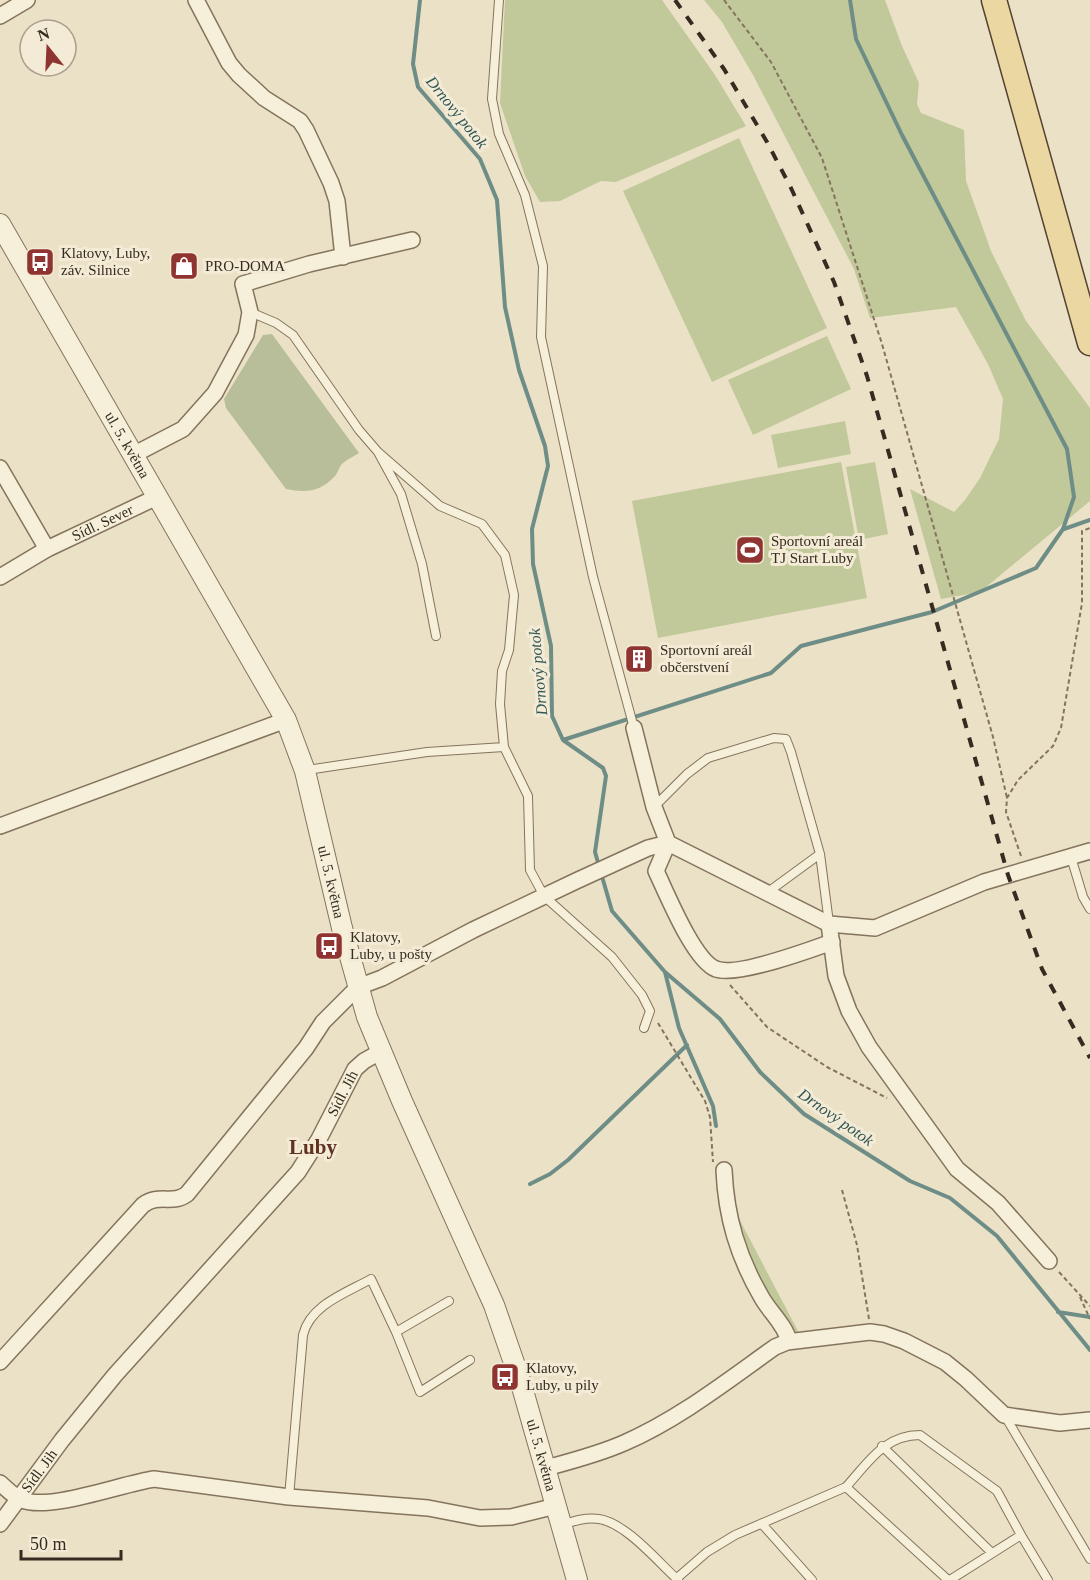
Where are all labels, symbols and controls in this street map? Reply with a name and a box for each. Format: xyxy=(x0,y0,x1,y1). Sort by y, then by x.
north arrow xyxy=(18,18,78,78)
text: N xyxy=(35,24,52,44)
water label: Drnový potok xyxy=(421,72,492,153)
place label: Klatovy, Luby, záv. Silnice xyxy=(61,245,150,278)
bus stop icon: Klatovy, Luby, záv. Silnice xyxy=(24,246,56,278)
shop icon: PRO-DOMA xyxy=(168,250,200,282)
place label: PRO-DOMA xyxy=(205,258,285,274)
street label: ul. 5. května xyxy=(102,409,153,481)
street label: Sídl. Sever xyxy=(69,501,136,544)
place label: Sportovní areál TJ Start Luby xyxy=(771,533,863,566)
sports icon: Sportovní areál TJ Start Luby xyxy=(734,534,766,566)
water label: Drnový potok xyxy=(526,627,551,717)
place label: Sportovní areál občerstvení xyxy=(660,642,752,675)
building icon: Sportovní areál občerstvení xyxy=(623,643,655,675)
street label: ul. 5. května xyxy=(315,844,348,920)
place label: Klatovy, Luby, u pošty xyxy=(350,929,432,962)
bus stop icon: Klatovy, Luby, u pošty xyxy=(313,930,345,962)
street label: Sídl. Jih xyxy=(324,1067,361,1119)
water label: Drnový potok xyxy=(794,1084,877,1150)
district label: Luby xyxy=(289,1135,337,1159)
place label: Klatovy, Luby, u pily xyxy=(526,1360,599,1393)
bus stop icon: Klatovy, Luby, u pily xyxy=(489,1361,521,1393)
street label: ul. 5. května xyxy=(524,1417,559,1493)
street label: Sídl. Jih xyxy=(18,1446,61,1495)
scale bar xyxy=(21,1523,122,1561)
text: 50 m xyxy=(30,1534,67,1554)

